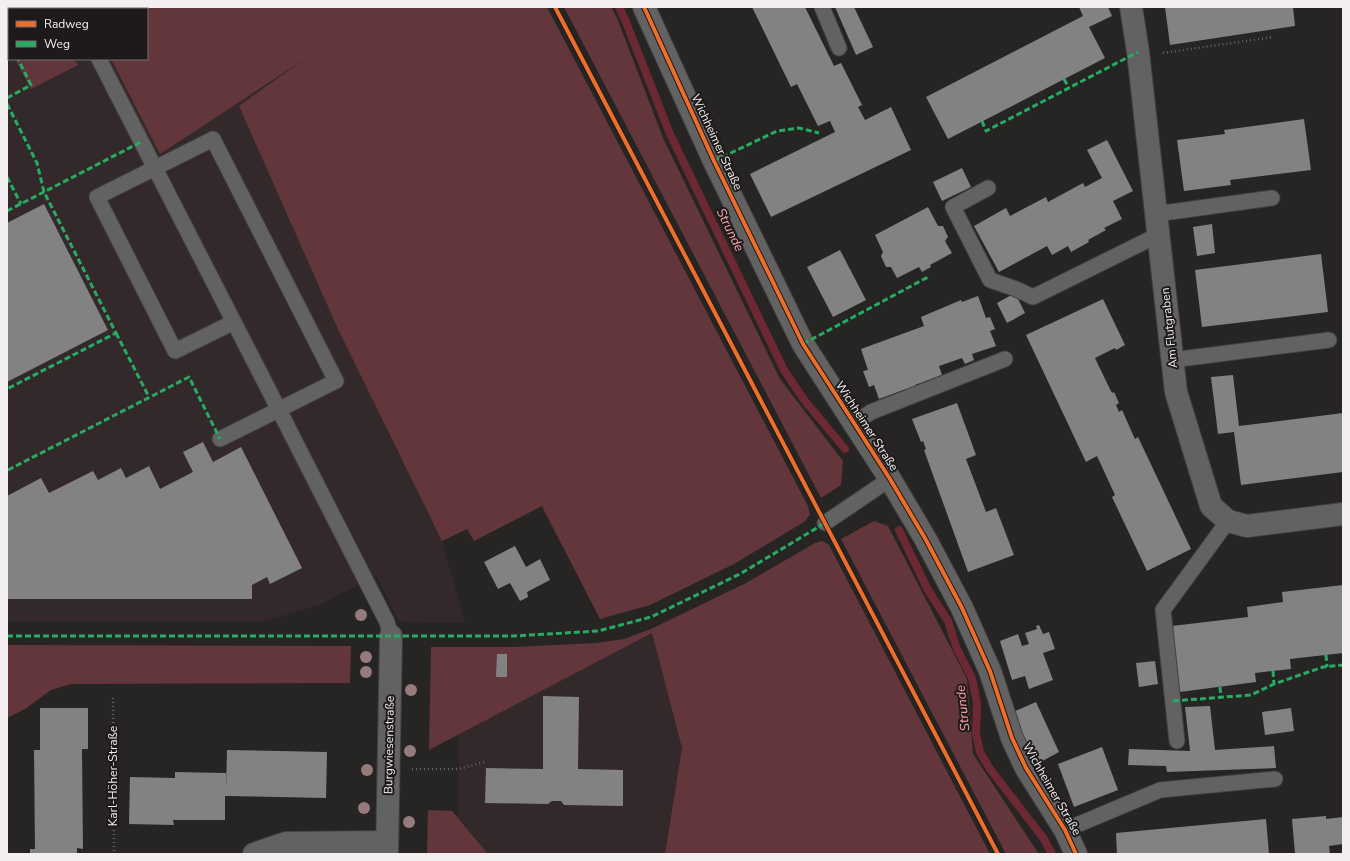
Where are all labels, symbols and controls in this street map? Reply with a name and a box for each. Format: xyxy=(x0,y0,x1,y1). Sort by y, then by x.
legend xyxy=(8,8,148,60)
text: Radweg xyxy=(44,16,89,32)
text: Weg xyxy=(44,36,70,52)
street label: Wichheimer Straße xyxy=(688,91,746,193)
water label: Strunde xyxy=(712,205,748,255)
street label: Am Flutgraben xyxy=(1157,287,1181,369)
street label: Wichheimer Straße xyxy=(832,378,902,474)
water label: Strunde xyxy=(952,684,974,732)
street label: Burgwiesenstraße xyxy=(380,696,398,794)
street label: Karl-Höher-Straße xyxy=(105,726,121,826)
street label: Wichheimer Straße xyxy=(1019,740,1085,838)

